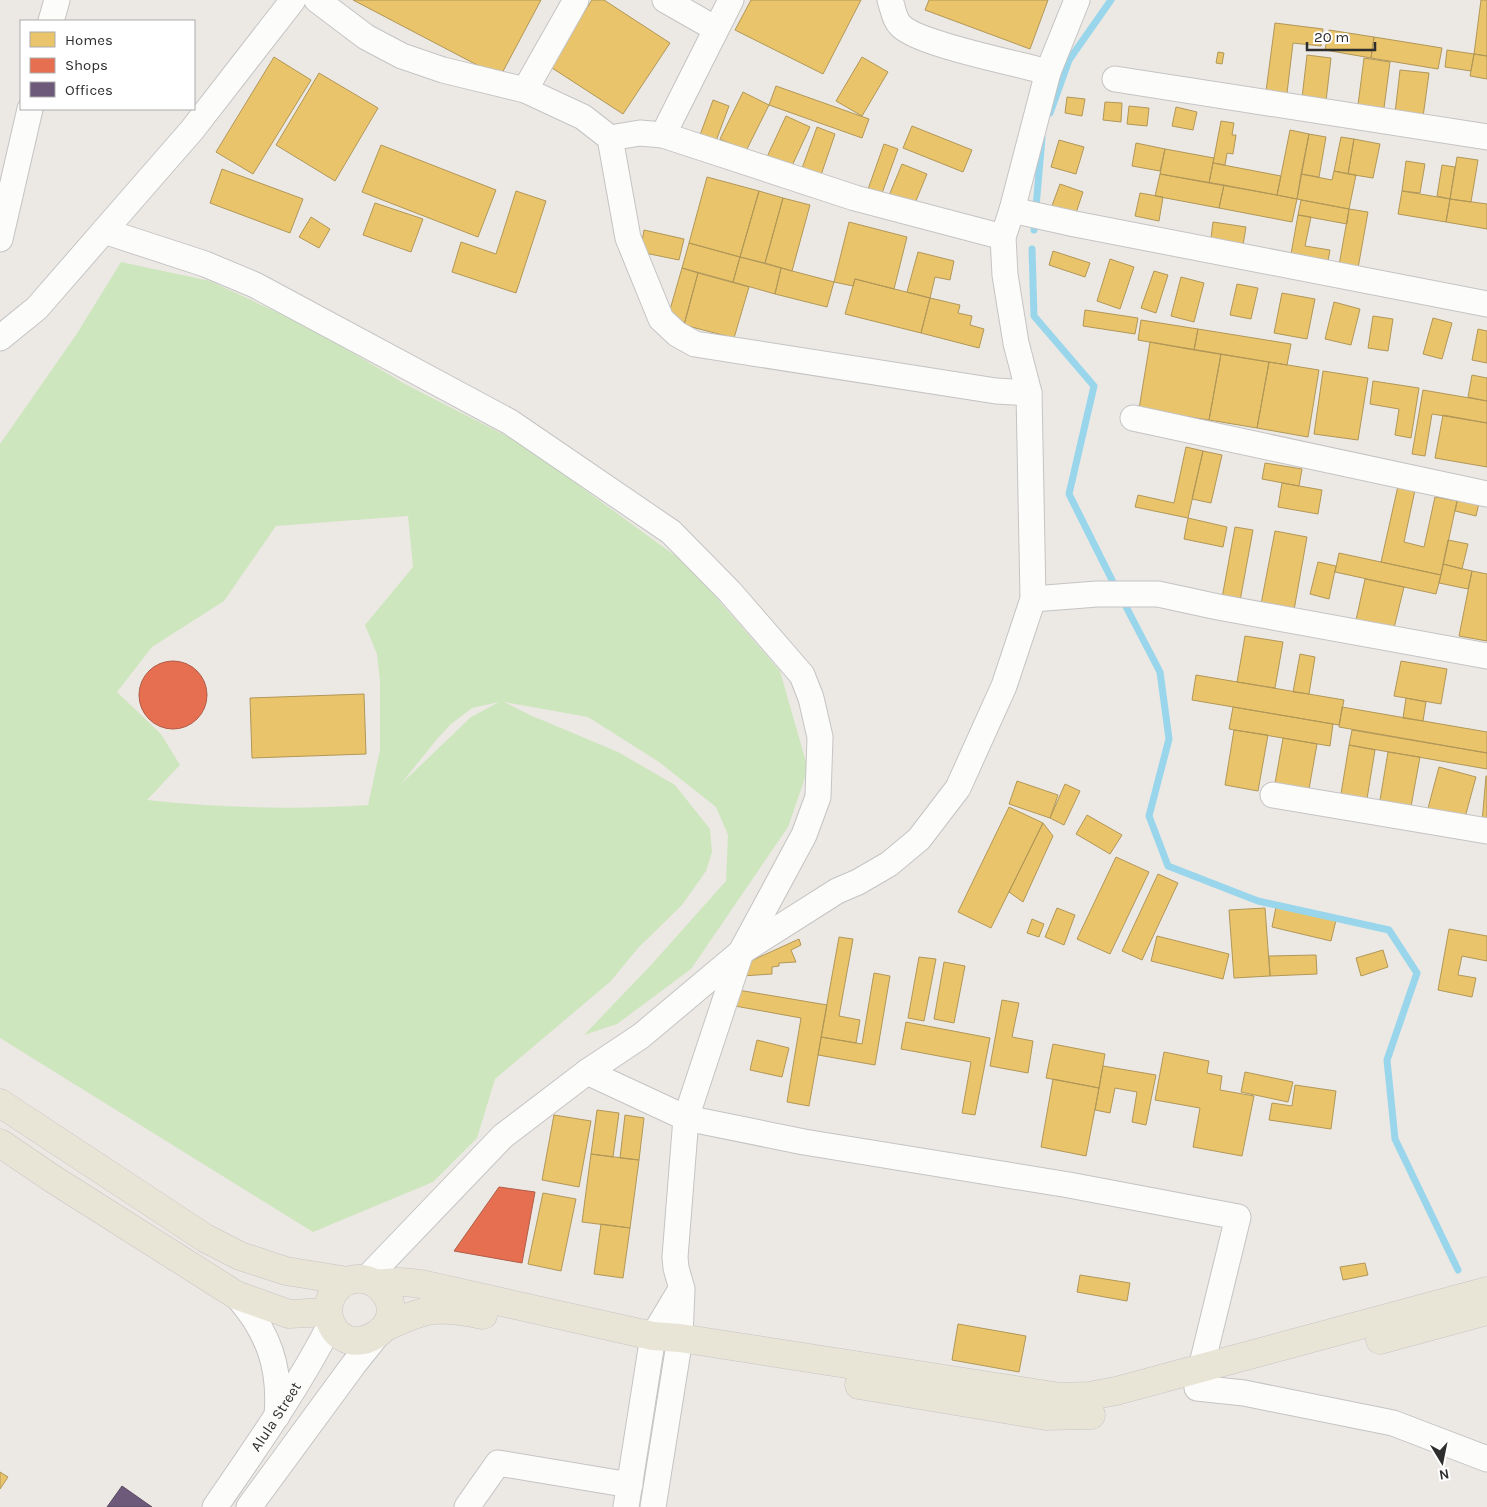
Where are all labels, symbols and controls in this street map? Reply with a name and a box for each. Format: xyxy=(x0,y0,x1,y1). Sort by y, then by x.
legend xyxy=(20,20,195,110)
scale bar xyxy=(1307,20,1374,52)
text: 20 m xyxy=(1314,28,1349,46)
text: Homes xyxy=(65,31,113,49)
text: Shops xyxy=(65,56,108,74)
text: Offices xyxy=(65,81,113,99)
street label: Alula Street xyxy=(247,1378,305,1455)
north arrow xyxy=(1417,1437,1467,1487)
text: N xyxy=(1438,1465,1451,1484)

